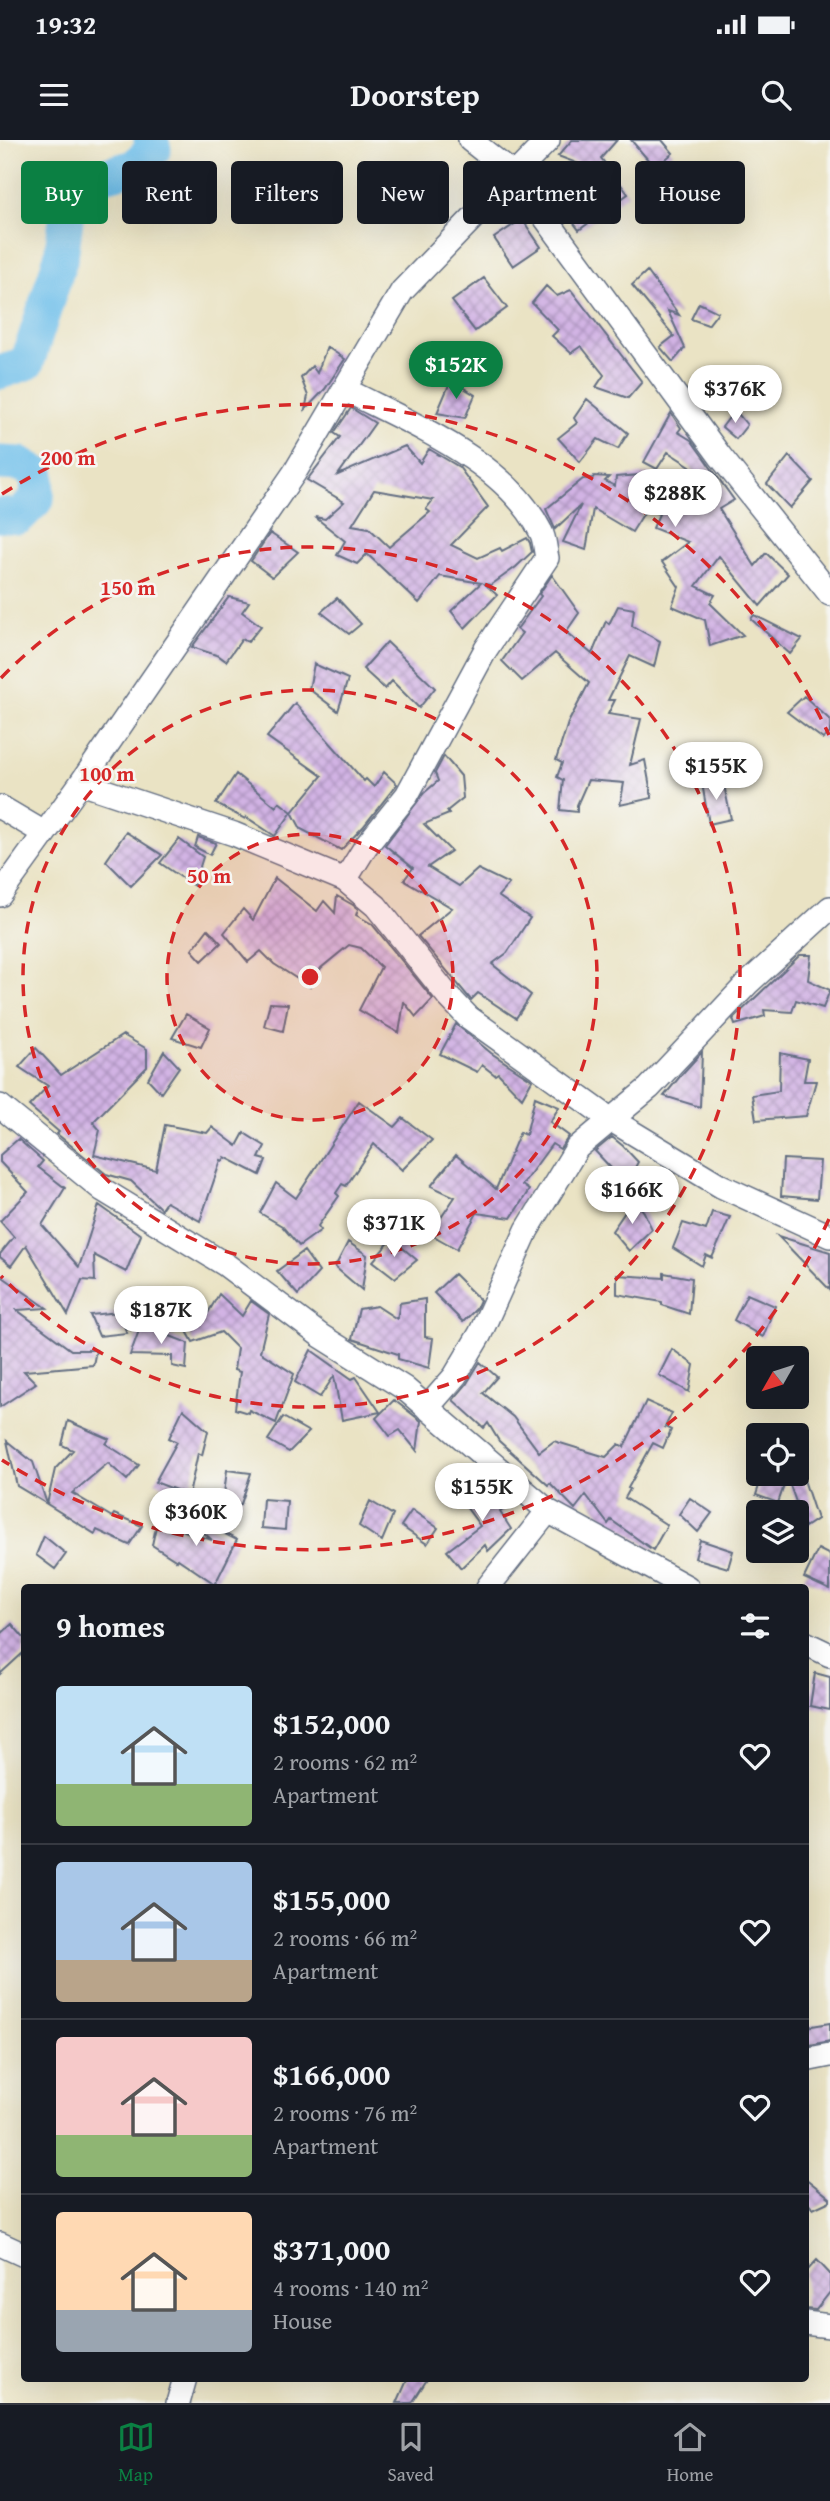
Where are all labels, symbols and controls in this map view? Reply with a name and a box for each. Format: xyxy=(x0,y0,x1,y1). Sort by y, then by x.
text: 19:32 xyxy=(35,5,96,44)
text: Doorstep xyxy=(350,71,480,118)
icon: menu xyxy=(35,76,73,114)
icon: search xyxy=(757,76,795,114)
chip: Buy xyxy=(21,161,108,224)
chip: Rent xyxy=(122,161,217,224)
chip: Filters xyxy=(231,161,343,224)
chip: New xyxy=(357,161,449,224)
chip: Apartment xyxy=(463,161,621,224)
chip: House xyxy=(635,161,745,224)
pin: $152K xyxy=(407,342,505,401)
text: $152K xyxy=(425,347,487,380)
pin: $376K xyxy=(686,366,784,425)
text: $376K xyxy=(704,371,766,404)
text: 200 m xyxy=(40,442,96,473)
pin: $288K xyxy=(626,470,724,529)
text: $288K xyxy=(644,475,706,508)
text: 150 m xyxy=(100,572,156,603)
pin: $155K xyxy=(667,742,765,802)
text: $155K xyxy=(685,748,747,781)
text: 100 m xyxy=(79,758,135,789)
text: 50 m xyxy=(187,860,231,891)
centre of rings xyxy=(298,965,322,989)
pin: $166K xyxy=(583,1166,681,1226)
text: $166K xyxy=(601,1172,663,1205)
pin: $371K xyxy=(345,1200,443,1259)
text: $371K xyxy=(363,1205,425,1238)
pin: $187K xyxy=(112,1286,210,1346)
text: $187K xyxy=(130,1292,192,1325)
north arrow xyxy=(746,1346,808,1409)
map controls xyxy=(746,1346,809,1563)
button: locate xyxy=(746,1423,809,1486)
pin: $155K xyxy=(433,1464,531,1523)
text: $155K xyxy=(451,1469,513,1502)
pin: $360K xyxy=(147,1488,245,1548)
text: $360K xyxy=(165,1494,227,1527)
button: layers xyxy=(746,1500,809,1563)
text: 9 homes xyxy=(56,1604,165,1648)
icon: filters xyxy=(736,1607,774,1645)
text: $152,000 xyxy=(273,1701,390,1745)
icon: home xyxy=(112,1714,196,1798)
icon: heart xyxy=(736,1737,774,1775)
text: 2 rooms · 62 m² xyxy=(273,1745,417,1778)
text: Apartment xyxy=(273,1778,378,1811)
text: $155,000 xyxy=(273,1877,390,1921)
icon: home xyxy=(112,1890,196,1974)
icon: heart xyxy=(736,1913,774,1951)
text: 2 rooms · 66 m² xyxy=(273,1921,417,1954)
text: Apartment xyxy=(273,1954,378,1987)
text: $166,000 xyxy=(273,2052,390,2096)
icon: home xyxy=(112,2065,196,2149)
icon: heart xyxy=(736,2088,774,2126)
text: 2 rooms · 76 m² xyxy=(273,2096,417,2129)
text: Apartment xyxy=(273,2129,378,2162)
text: $371,000 xyxy=(273,2227,390,2271)
icon: home xyxy=(112,2240,196,2324)
icon: heart xyxy=(736,2263,774,2301)
text: 4 rooms · 140 m² xyxy=(273,2271,428,2304)
text: House xyxy=(273,2304,332,2337)
tab: Map xyxy=(117,2418,155,2488)
tab: Saved xyxy=(388,2418,434,2488)
tab: Home xyxy=(667,2418,713,2488)

